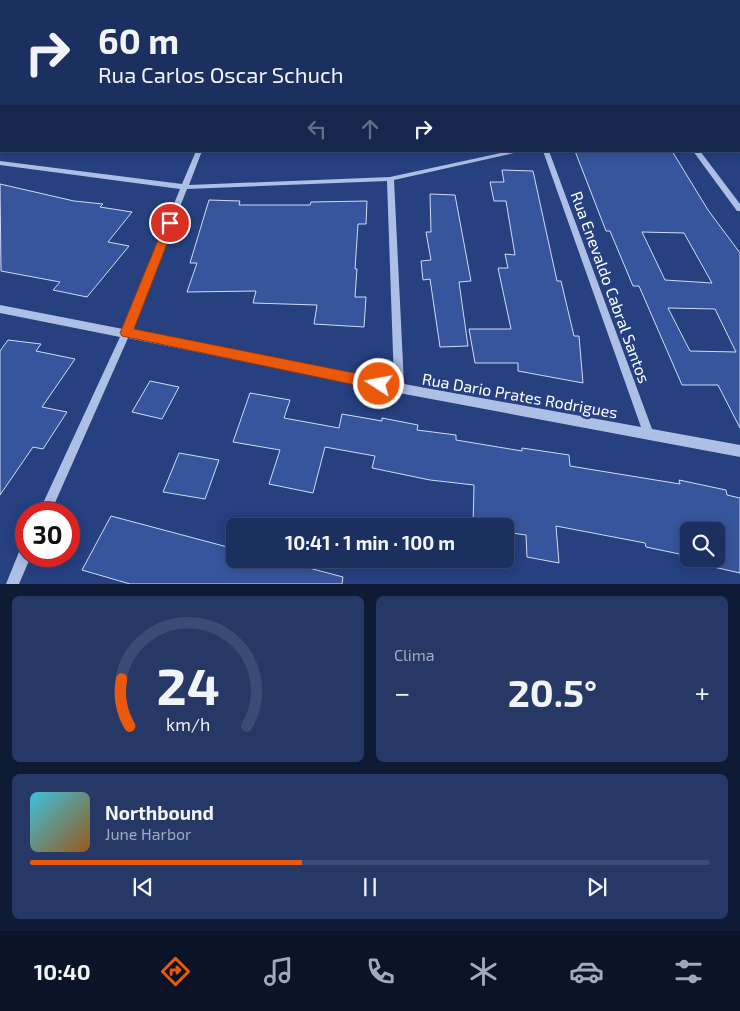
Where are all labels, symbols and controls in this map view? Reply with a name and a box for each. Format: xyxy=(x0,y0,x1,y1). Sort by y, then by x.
text: 60 m xyxy=(98,19,179,61)
icon: right xyxy=(15,20,80,85)
text: Rua Carlos Oscar Schuch xyxy=(98,61,344,87)
icon: left xyxy=(303,115,331,143)
icon: ahead xyxy=(356,115,384,143)
icon: right xyxy=(409,115,437,143)
street label: Rua Enevaldo Cabral Santos xyxy=(567,189,655,385)
pin xyxy=(149,202,191,244)
icon: arrive xyxy=(156,209,184,237)
position arrow xyxy=(352,357,404,409)
street label: Rua Dario Prates Rodrigues xyxy=(421,368,619,422)
speed limit sign: 30 xyxy=(15,502,80,567)
map controls xyxy=(680,522,725,567)
button: search xyxy=(680,522,725,567)
text: 10:41 · 1 min · 100 m xyxy=(285,531,455,554)
text: Clima xyxy=(394,645,435,664)
text: 24 xyxy=(156,653,220,715)
text: 20.5° xyxy=(508,669,597,715)
text: − xyxy=(394,675,410,709)
text: + xyxy=(695,675,710,709)
text: km/h xyxy=(166,713,210,735)
text: Northbound xyxy=(105,801,214,824)
text: June Harbor xyxy=(105,824,192,843)
icon: previous xyxy=(129,873,157,901)
icon: pause xyxy=(356,873,384,901)
icon: next xyxy=(583,873,611,901)
icon: directions xyxy=(158,954,193,989)
icon: music xyxy=(261,954,296,989)
icon: phone xyxy=(363,954,398,989)
icon: climate xyxy=(466,954,501,989)
icon: car xyxy=(569,954,604,989)
icon: filters xyxy=(671,954,706,989)
text: 10:40 xyxy=(34,958,91,984)

